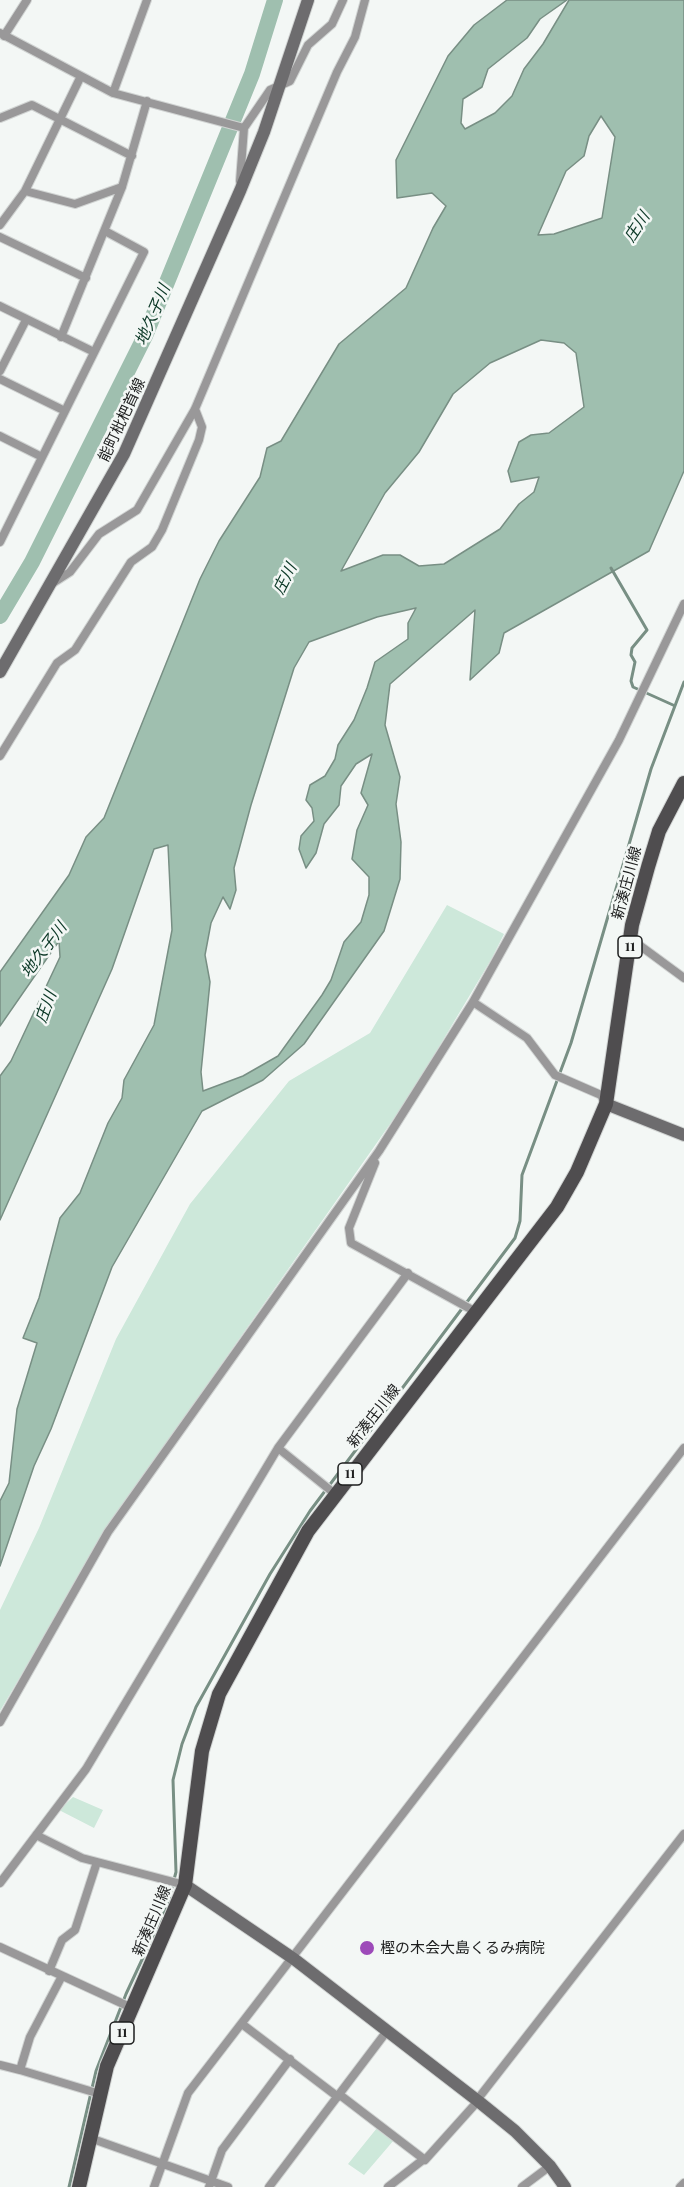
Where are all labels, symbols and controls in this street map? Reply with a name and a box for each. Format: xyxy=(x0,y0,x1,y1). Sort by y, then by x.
water label: 庄川 xyxy=(620,208,654,246)
water label: 地久子川 xyxy=(132,282,174,348)
street label: 能町枇杷首線 xyxy=(95,375,149,465)
water label: 庄川 xyxy=(269,560,301,598)
street label: 新湊庄川線 xyxy=(609,844,645,922)
water label: 地久子川 xyxy=(17,919,71,981)
road number: 11 xyxy=(618,936,642,958)
water label: 庄川 xyxy=(32,989,60,1025)
street label: 新湊庄川線 xyxy=(344,1381,404,1451)
road number: 11 xyxy=(338,1463,362,1485)
street label: 新湊庄川線 xyxy=(129,1883,175,1959)
marker: 樫の木会大島くるみ病院 xyxy=(358,1939,376,1957)
place label: 樫の木会大島くるみ病院 xyxy=(380,1939,545,1957)
road number: 11 xyxy=(110,2022,134,2044)

